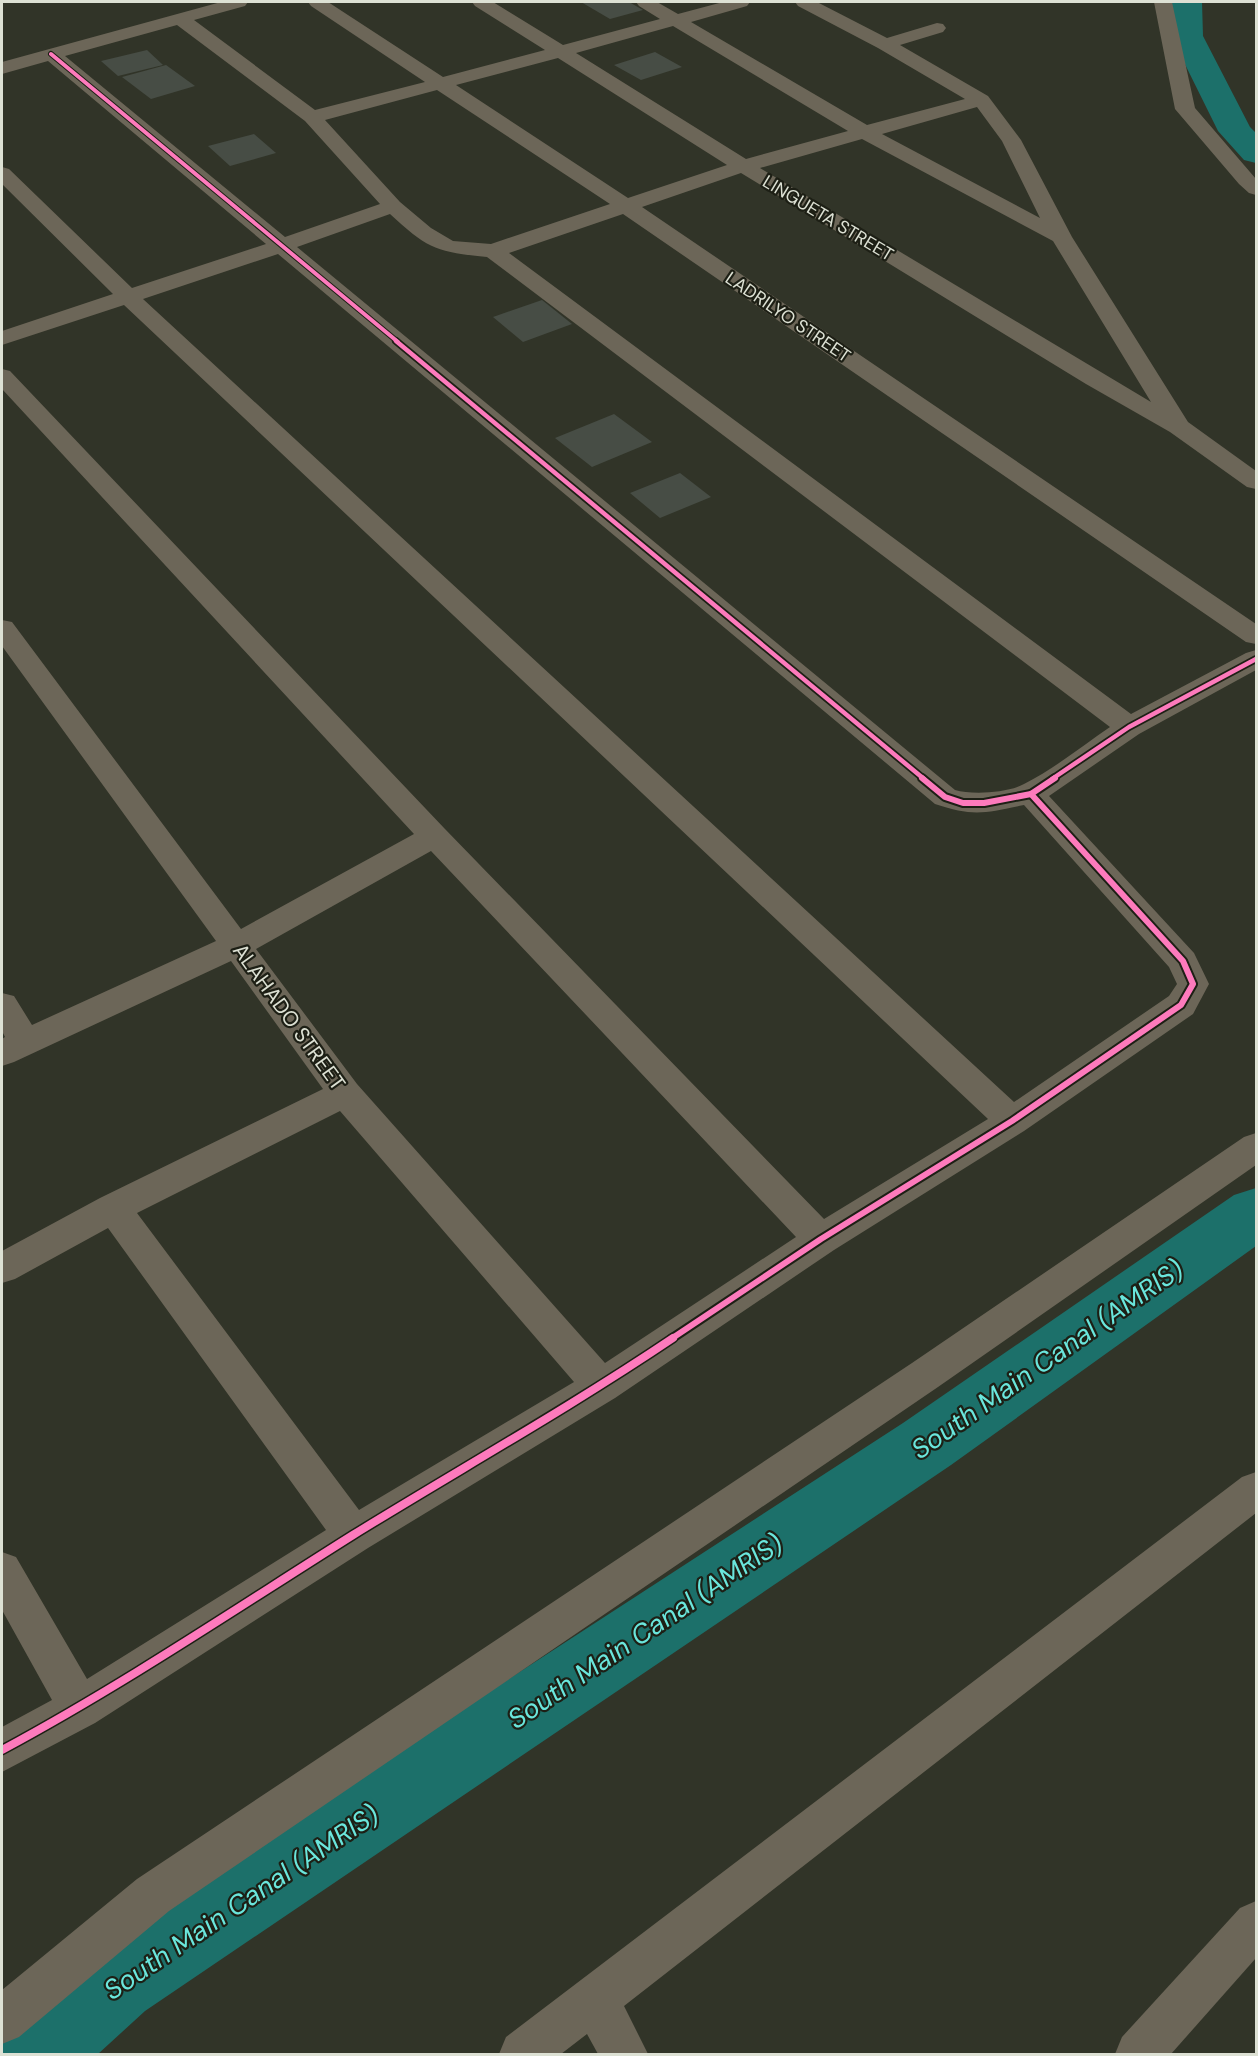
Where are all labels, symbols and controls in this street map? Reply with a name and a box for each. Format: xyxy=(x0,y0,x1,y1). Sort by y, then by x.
street label: LINGUETA STREET xyxy=(758,169,898,267)
street label: LADRILYO STREET xyxy=(721,266,855,368)
street label: ALAHADO STREET xyxy=(226,938,352,1096)
water label: South Main Canal (AMRIS) xyxy=(904,1251,1190,1467)
water label: South Main Canal (AMRIS) xyxy=(501,1526,789,1736)
water label: South Main Canal (AMRIS) xyxy=(97,1797,385,2007)

